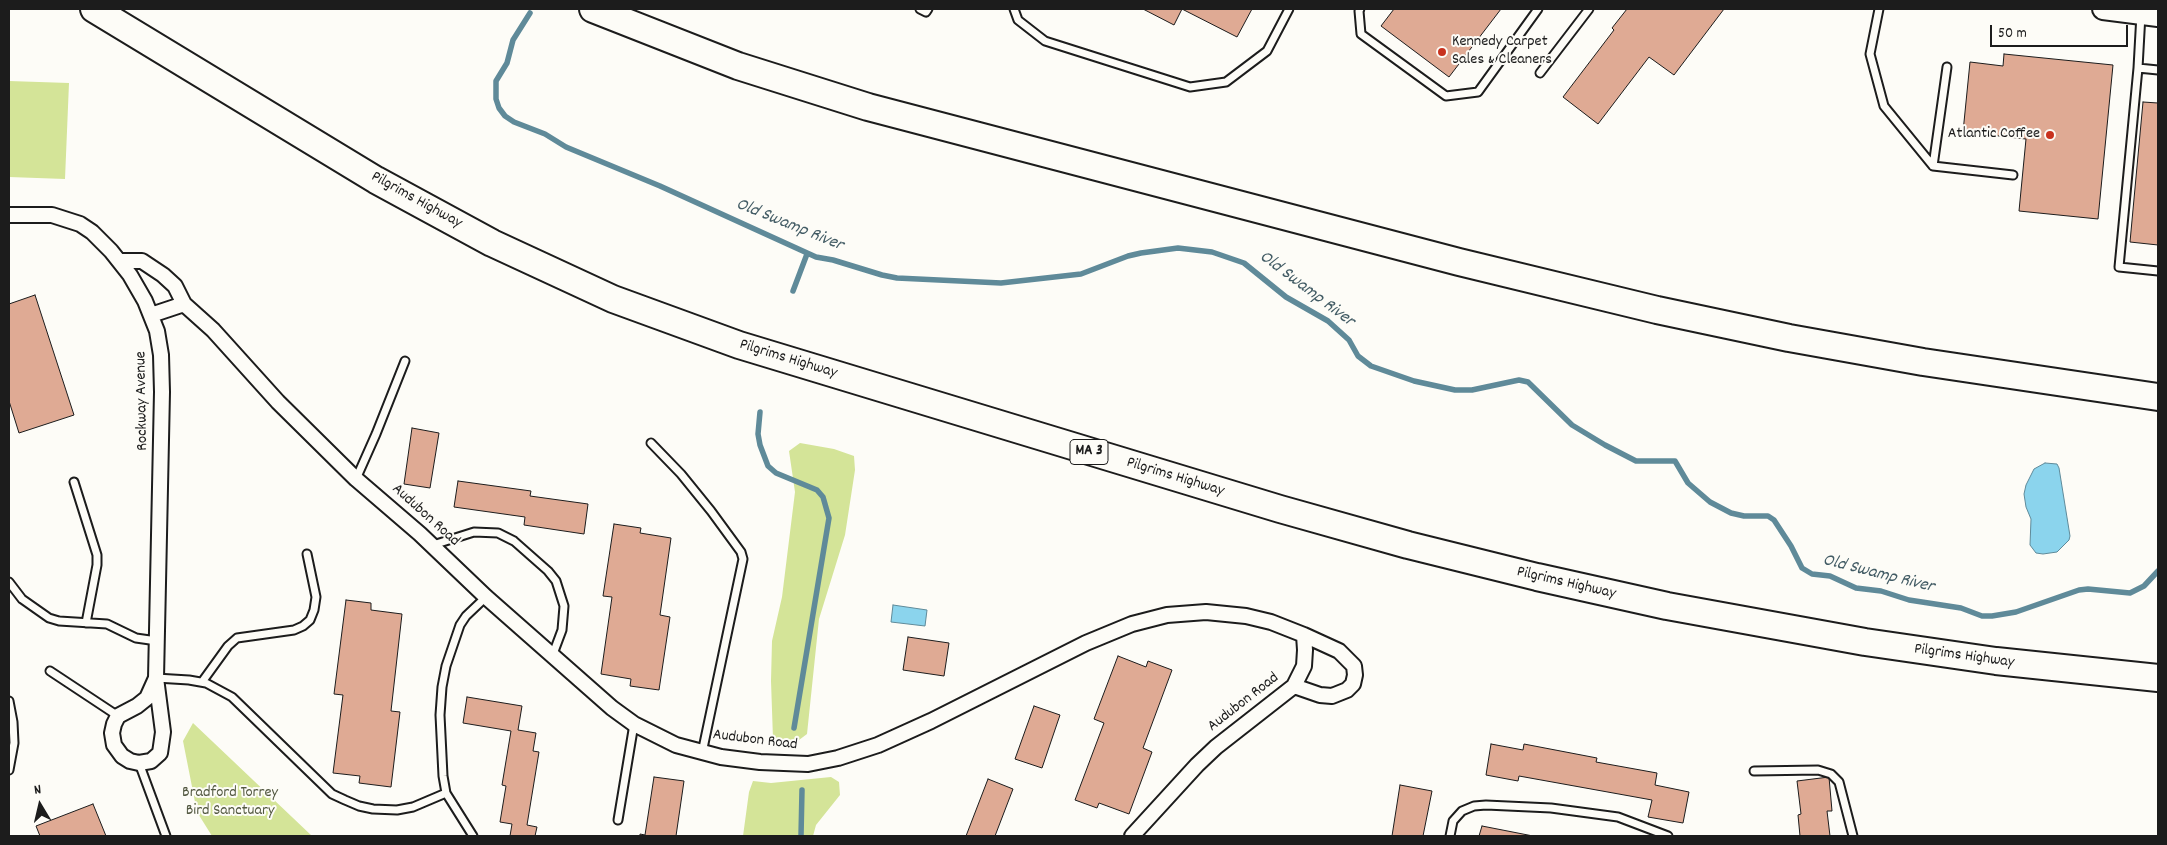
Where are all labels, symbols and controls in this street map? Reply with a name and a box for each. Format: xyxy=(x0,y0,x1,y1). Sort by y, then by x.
scale bar xyxy=(1992,15,2130,47)
text: 50 m xyxy=(1998,23,2027,45)
place label: Kennedy Carpet Sales & Cleaners xyxy=(1452,33,1552,71)
marker: Kennedy Carpet Sales & Cleaners xyxy=(1436,46,1448,58)
place label: Atlantic Coffee xyxy=(1948,125,2040,145)
marker: Atlantic Coffee xyxy=(2044,129,2056,141)
street label: Pilgrims Highway xyxy=(367,168,465,234)
water label: Old Swamp River xyxy=(732,195,846,257)
water label: Old Swamp River xyxy=(1254,247,1358,333)
street label: Pilgrims Highway xyxy=(737,336,839,384)
street label: Rockway Avenue xyxy=(133,351,153,451)
road number: MA 3 xyxy=(1070,440,1108,464)
street label: Pilgrims Highway xyxy=(1124,454,1226,502)
street label: Audubon Road xyxy=(387,480,463,552)
water label: Old Swamp River xyxy=(1820,551,1936,599)
street label: Pilgrims Highway xyxy=(1515,563,1617,605)
street label: Pilgrims Highway xyxy=(1913,640,2015,674)
street label: Audubon Road xyxy=(1205,669,1283,737)
street label: Audubon Road xyxy=(712,726,798,756)
north arrow xyxy=(15,780,65,830)
text: N xyxy=(33,780,43,801)
park label: Bradford Torrey Bird Sanctuary xyxy=(182,784,278,822)

